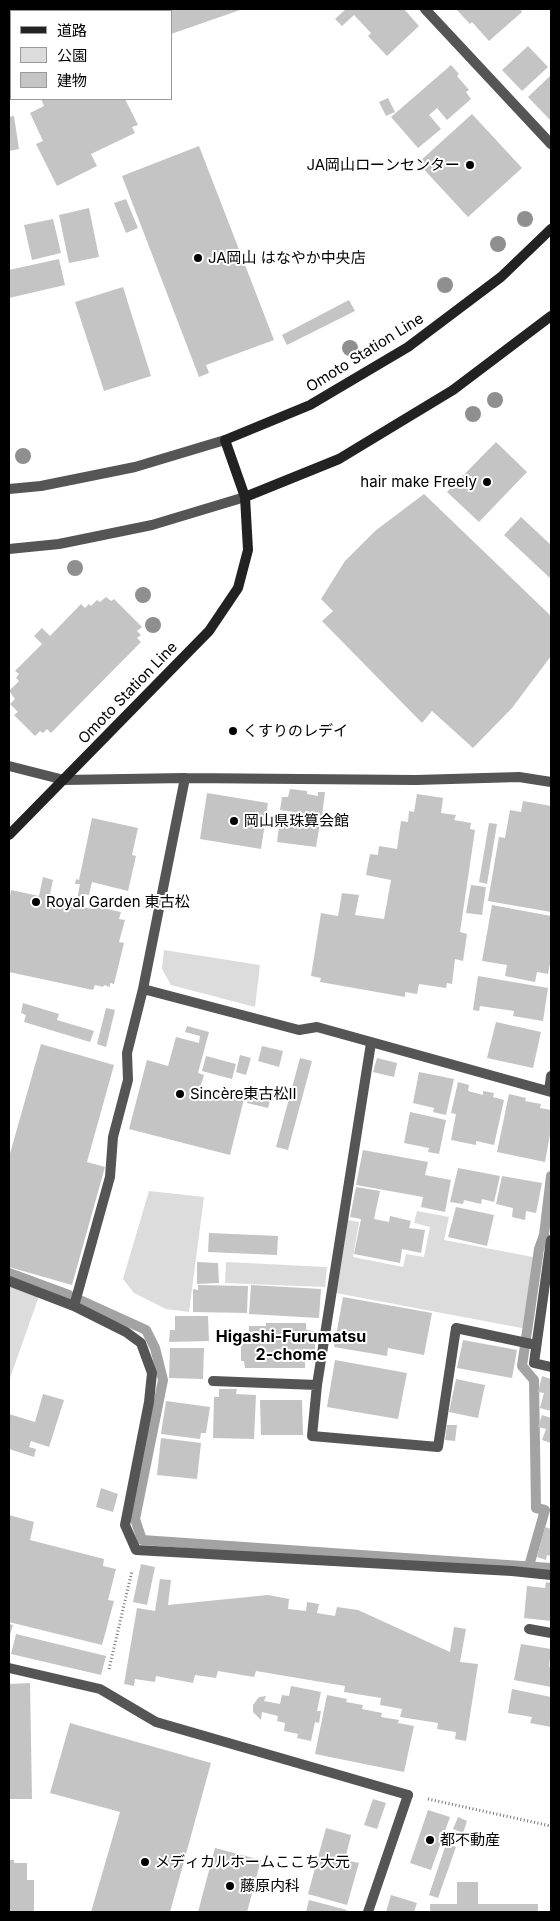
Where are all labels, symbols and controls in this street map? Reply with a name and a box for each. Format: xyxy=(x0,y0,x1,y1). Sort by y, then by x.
legend xyxy=(10,10,172,100)
text: 道路 xyxy=(57,21,87,40)
text: 公園 xyxy=(57,46,87,65)
text: 建物 xyxy=(57,71,87,90)
place label: JA岡山ローンセンター xyxy=(306,156,460,174)
marker: JA岡山ローンセンター xyxy=(464,159,476,171)
place label: JA岡山 はなやか中央店 xyxy=(208,249,366,267)
marker: JA岡山 はなやか中央店 xyxy=(192,252,204,264)
street label: Omoto Station Line xyxy=(303,310,427,396)
place label: hair make Freely xyxy=(360,473,477,491)
marker: hair make Freely xyxy=(481,476,493,488)
street label: Omoto Station Line xyxy=(75,638,181,748)
place label: くすりのレデイ xyxy=(243,722,348,740)
marker: くすりのレデイ xyxy=(227,725,239,737)
place label: 岡山県珠算会館 xyxy=(244,812,349,830)
marker: 岡山県珠算会館 xyxy=(228,815,240,827)
place label: Royal Garden 東古松 xyxy=(46,893,190,911)
marker: Royal Garden 東古松 xyxy=(30,896,42,908)
place label: Sincère東古松Ⅱ xyxy=(190,1085,297,1103)
marker: Sincère東古松Ⅱ xyxy=(174,1088,186,1100)
district label: Higashi-Furumatsu 2-chome xyxy=(216,1327,366,1365)
place label: 都不動産 xyxy=(440,1831,500,1849)
marker: 都不動産 xyxy=(424,1834,436,1846)
place label: メディカルホームここち大元 xyxy=(155,1853,350,1871)
marker: メディカルホームここち大元 xyxy=(139,1856,151,1868)
place label: 藤原内科 xyxy=(240,1877,300,1895)
marker: 藤原内科 xyxy=(224,1880,236,1892)

